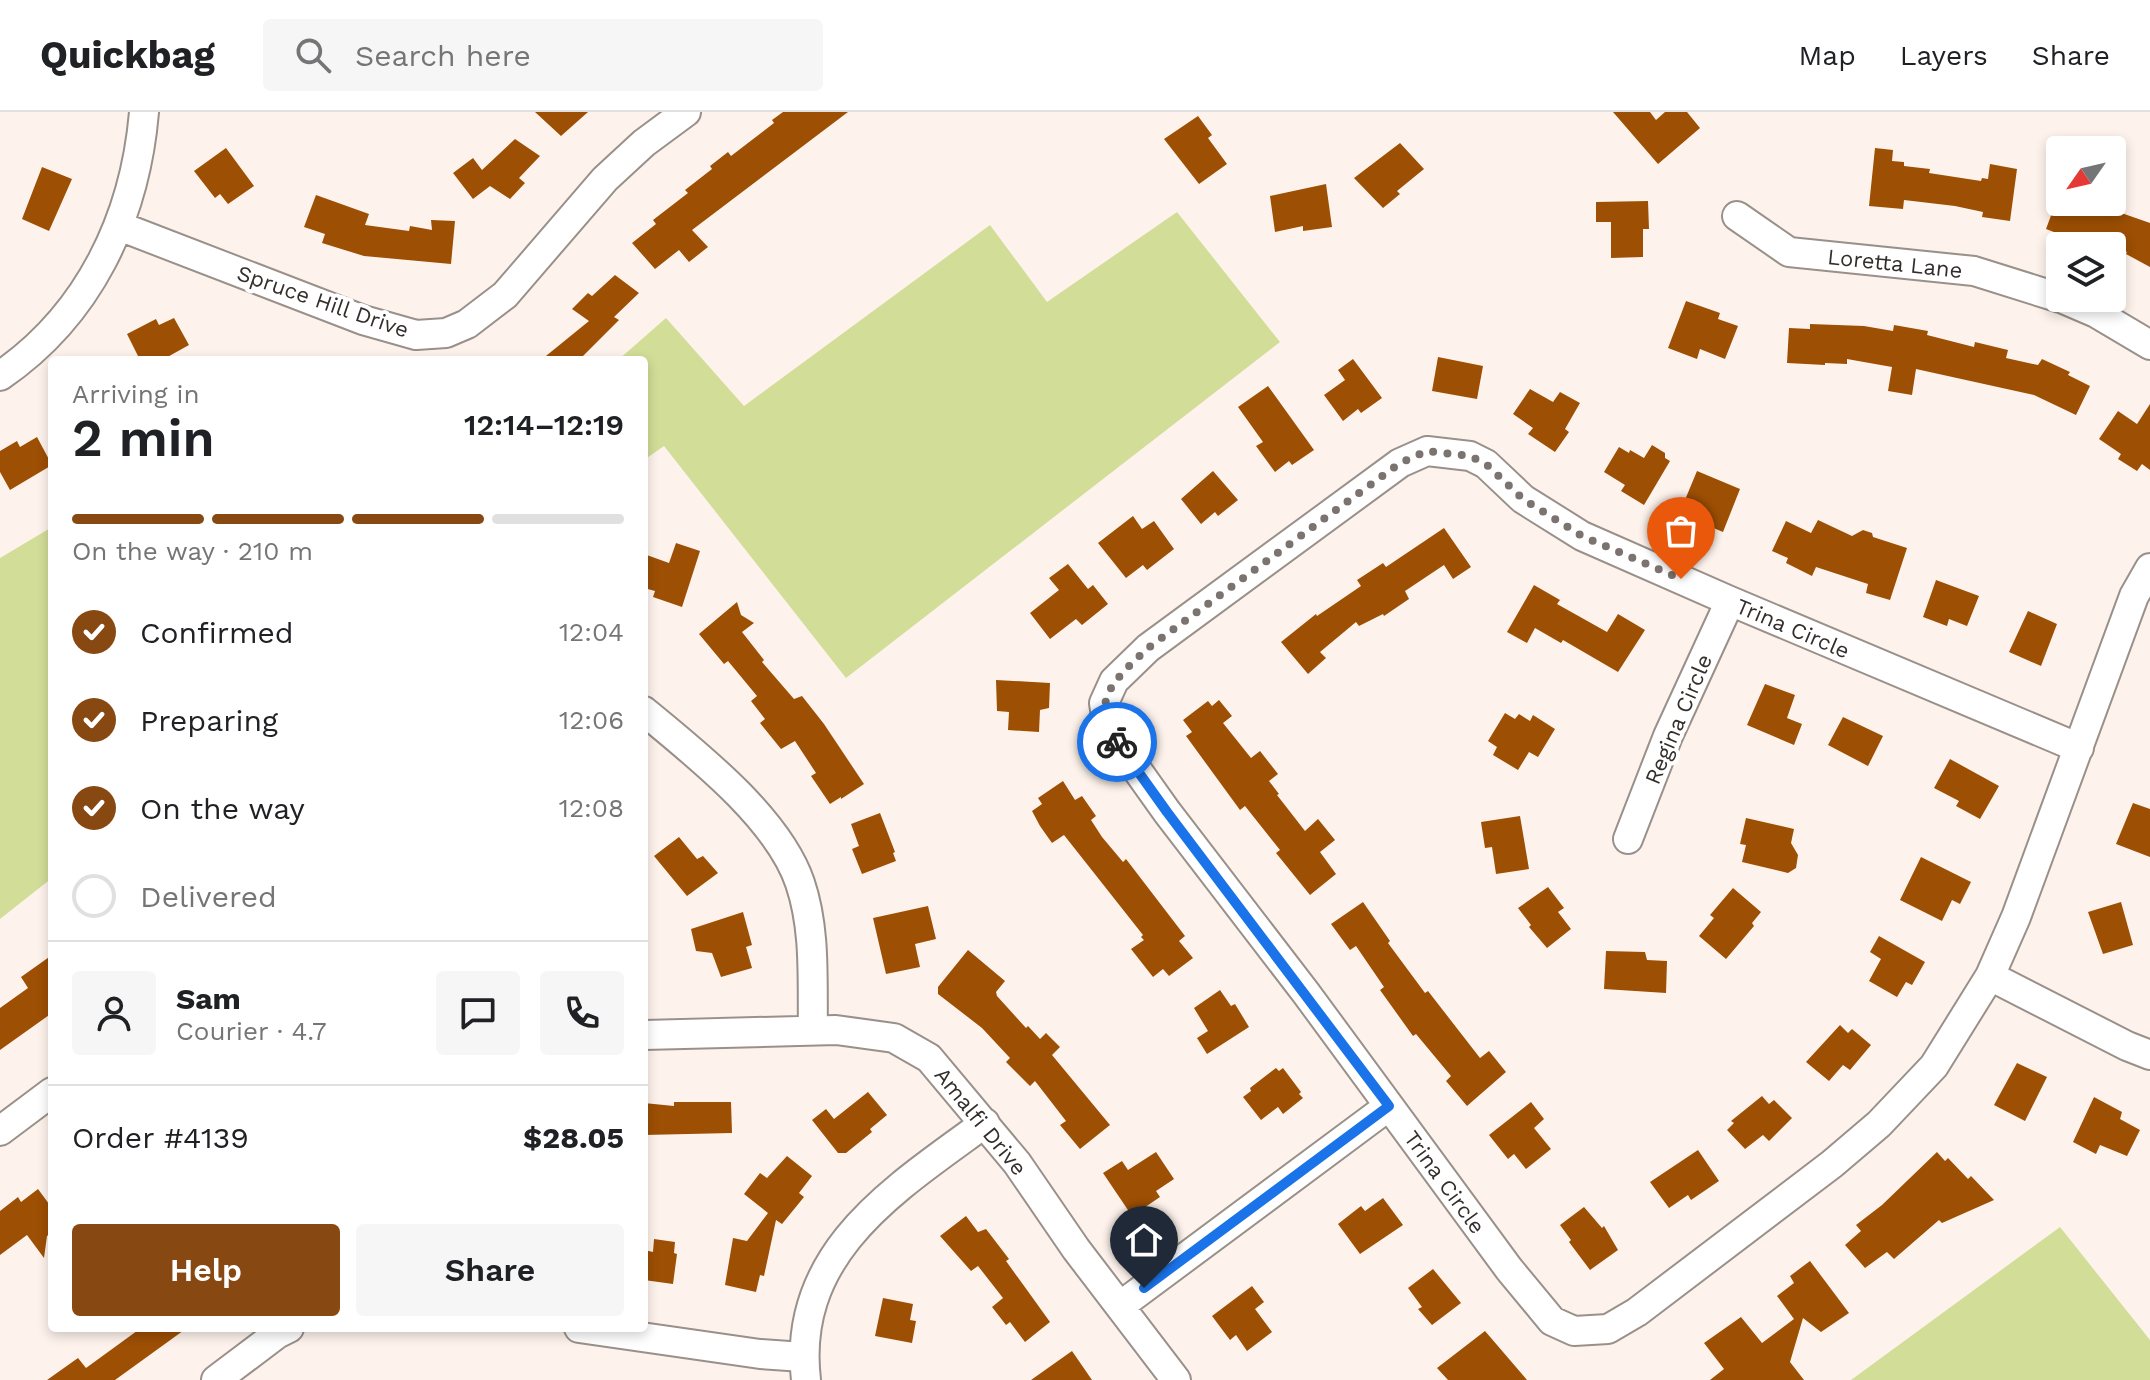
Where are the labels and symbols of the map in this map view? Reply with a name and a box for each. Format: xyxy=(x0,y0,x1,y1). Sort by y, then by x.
north arrow xyxy=(2046,136,2126,216)
street label: Loretta Lane xyxy=(1826,244,1964,283)
street label: Spruce Hill Drive xyxy=(234,260,412,343)
pin xyxy=(1647,497,1715,579)
street label: Trina Circle xyxy=(1732,593,1853,664)
street label: Regina Circle xyxy=(1640,650,1717,788)
courier xyxy=(1077,702,1157,782)
street label: Amalfi Drive xyxy=(930,1062,1032,1180)
street label: Trina Circle xyxy=(1399,1126,1490,1239)
pin xyxy=(1110,1206,1178,1288)

